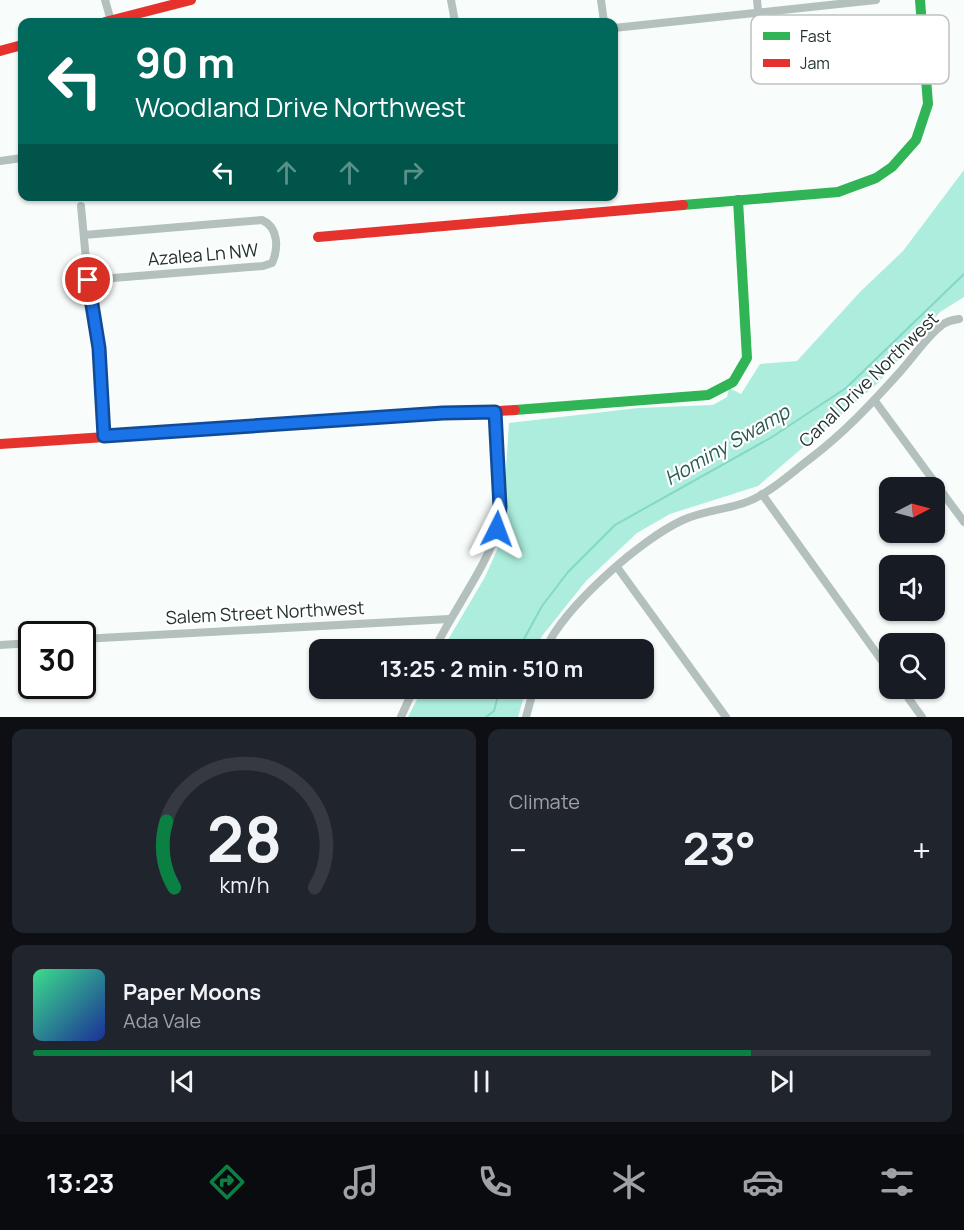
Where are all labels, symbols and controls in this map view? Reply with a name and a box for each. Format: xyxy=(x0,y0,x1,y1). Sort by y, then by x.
legend xyxy=(751,15,949,84)
text: Fast xyxy=(800,25,831,47)
text: 90 m xyxy=(135,33,235,91)
icon: left xyxy=(36,42,114,120)
text: Jam xyxy=(800,52,830,74)
text: Woodland Drive Northwest xyxy=(135,88,466,125)
icon: left xyxy=(207,156,240,189)
icon: ahead xyxy=(270,156,303,189)
icon: ahead xyxy=(333,156,366,189)
icon: right xyxy=(396,156,429,189)
street label: Azalea Ln NW xyxy=(146,237,259,271)
pin xyxy=(62,254,113,305)
icon: arrive xyxy=(71,263,104,296)
street label: Canal Drive Northwest xyxy=(793,306,943,452)
water label: Hominy Swamp xyxy=(659,397,795,491)
north arrow xyxy=(879,477,945,543)
map controls xyxy=(879,477,945,699)
position arrow xyxy=(465,497,529,561)
button: sound xyxy=(879,555,945,621)
street label: Salem Street Northwest xyxy=(165,595,365,629)
speed limit sign: 30 xyxy=(18,621,96,699)
button: search xyxy=(879,633,945,699)
text: 13:25 · 2 min · 510 m xyxy=(380,654,583,684)
text: Climate xyxy=(509,788,580,815)
text: 28 xyxy=(206,795,282,881)
text: 23° xyxy=(683,817,756,879)
text: − xyxy=(509,827,527,872)
text: + xyxy=(912,827,931,872)
text: km/h xyxy=(219,870,269,899)
text: Paper Moons xyxy=(123,977,261,1007)
text: Ada Vale xyxy=(123,1007,201,1034)
icon: previous xyxy=(166,1065,199,1098)
icon: pause xyxy=(465,1065,498,1098)
icon: next xyxy=(765,1065,798,1098)
icon: directions xyxy=(206,1161,248,1203)
icon: music xyxy=(340,1161,382,1203)
icon: phone xyxy=(474,1161,516,1203)
icon: climate xyxy=(608,1161,650,1203)
icon: car xyxy=(742,1161,784,1203)
icon: filters xyxy=(876,1161,918,1203)
text: 13:23 xyxy=(46,1164,115,1201)

